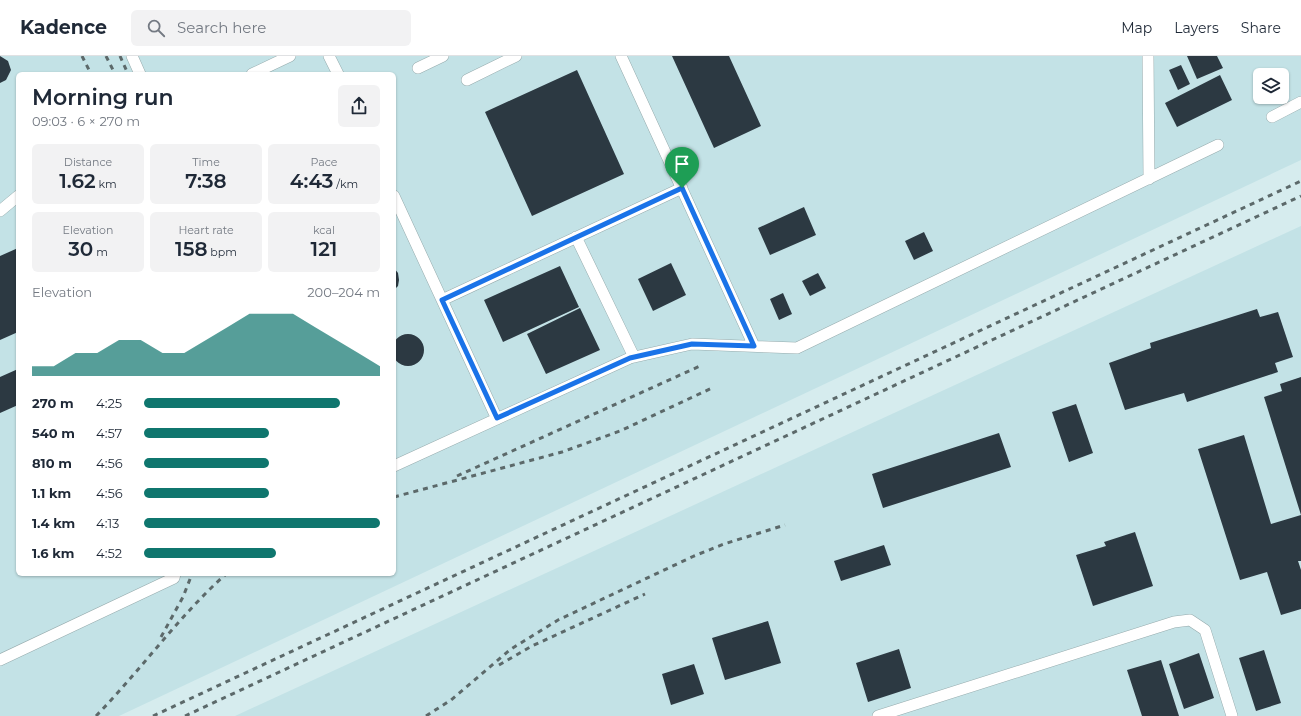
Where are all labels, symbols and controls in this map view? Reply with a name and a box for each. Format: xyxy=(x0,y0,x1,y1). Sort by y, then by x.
search box xyxy=(131,10,411,46)
text: Kadence xyxy=(20,16,107,39)
icon: search xyxy=(145,17,167,39)
text: Search here xyxy=(177,18,266,37)
text: Map xyxy=(1121,19,1152,37)
text: Layers xyxy=(1174,19,1219,37)
text: Share xyxy=(1241,19,1281,37)
map controls xyxy=(1253,68,1289,104)
button: layers xyxy=(1253,68,1289,104)
text: Morning run xyxy=(32,84,173,111)
button: share xyxy=(338,85,380,127)
text: 09:03 · 6 × 270 m xyxy=(32,113,140,129)
pin xyxy=(665,147,699,188)
icon: arrive xyxy=(671,153,693,175)
text: Distance xyxy=(64,155,112,169)
text: Time xyxy=(192,155,220,169)
text: Pace xyxy=(311,155,337,169)
text: 1.62 xyxy=(59,169,96,193)
text: 7:38 xyxy=(185,169,227,193)
text: 4:43 xyxy=(290,169,333,193)
text: km xyxy=(96,177,117,191)
text: /km xyxy=(333,177,358,191)
text: Elevation xyxy=(63,223,113,237)
text: Heart rate xyxy=(178,223,234,237)
text: kcal xyxy=(313,223,335,237)
text: 30 xyxy=(68,237,93,261)
text: 158 xyxy=(175,237,207,261)
text: 121 xyxy=(311,237,337,261)
text: m xyxy=(93,245,108,259)
text: bpm xyxy=(207,245,237,259)
text: Elevation xyxy=(32,284,92,300)
text: 200–204 m xyxy=(307,284,380,300)
text: 270 m xyxy=(32,395,74,411)
text: 4:25 xyxy=(96,395,122,411)
text: 540 m xyxy=(32,425,75,441)
text: 4:57 xyxy=(96,425,122,441)
text: 810 m xyxy=(32,455,72,471)
text: 4:56 xyxy=(96,455,123,471)
text: 1.1 km xyxy=(32,485,71,501)
text: 4:56 xyxy=(96,485,123,501)
text: 1.4 km xyxy=(32,515,75,531)
text: 4:13 xyxy=(96,515,119,531)
text: 1.6 km xyxy=(32,545,74,561)
text: 4:52 xyxy=(96,545,122,561)

